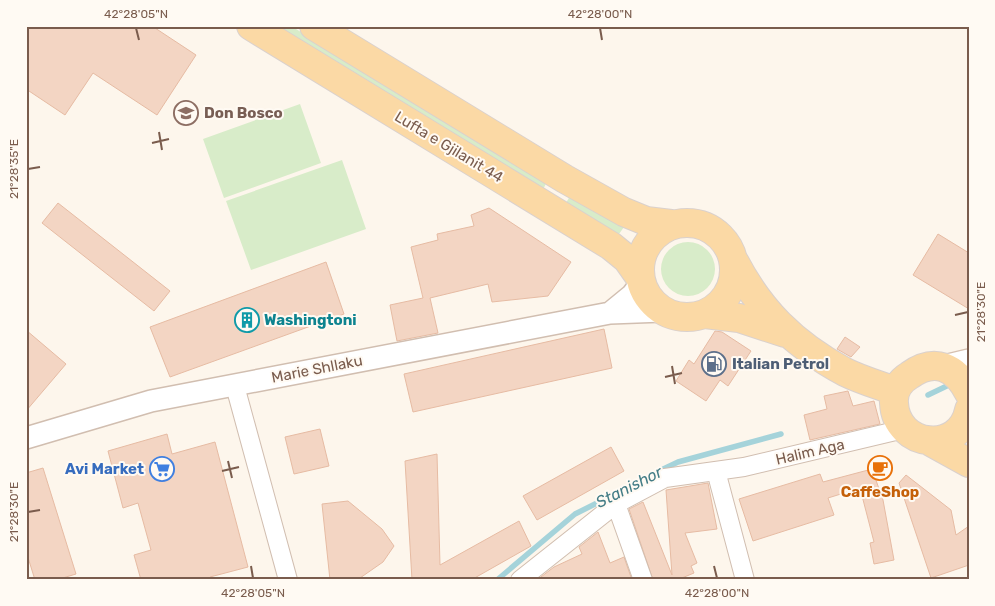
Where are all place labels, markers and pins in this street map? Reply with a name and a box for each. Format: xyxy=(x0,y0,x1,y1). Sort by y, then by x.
school or university icon: Don Bosco xyxy=(173,100,199,126)
place label: Don Bosco xyxy=(204,104,283,122)
building icon: Washingtoni xyxy=(234,307,260,333)
place label: Washingtoni xyxy=(264,311,357,329)
fuel station icon: Italian Petrol xyxy=(701,351,727,377)
place label: Italian Petrol xyxy=(732,355,829,373)
cafe icon: CaffeShop xyxy=(867,455,893,481)
supermarket icon: Avi Market xyxy=(149,456,175,482)
place label: Avi Market xyxy=(65,460,144,478)
place label: CaffeShop xyxy=(841,483,919,501)

